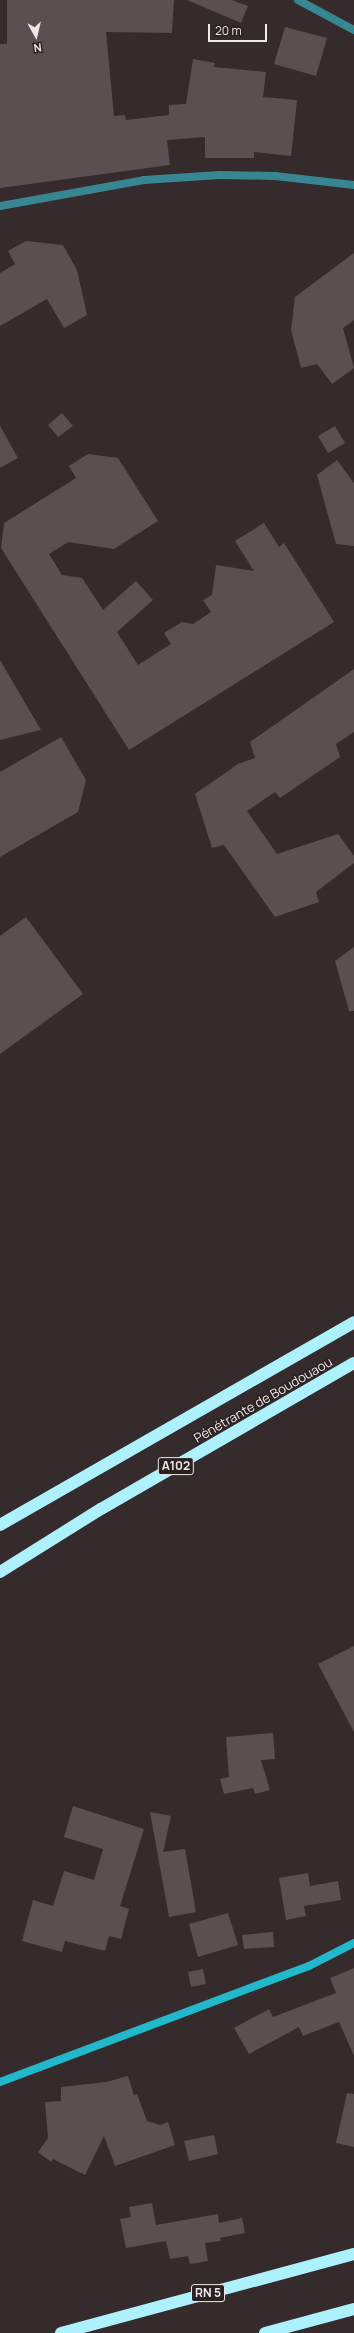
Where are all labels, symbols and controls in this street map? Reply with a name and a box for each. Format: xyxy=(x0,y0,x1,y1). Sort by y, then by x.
north arrow xyxy=(16,16,56,56)
scale bar xyxy=(210,16,269,42)
text: 20 m xyxy=(215,22,242,39)
text: N xyxy=(33,40,43,56)
street label: Pénétrante de Boudouaou xyxy=(191,1354,335,1446)
road number: A102 xyxy=(157,1456,195,1476)
road number: RN 5 xyxy=(191,2283,225,2303)

